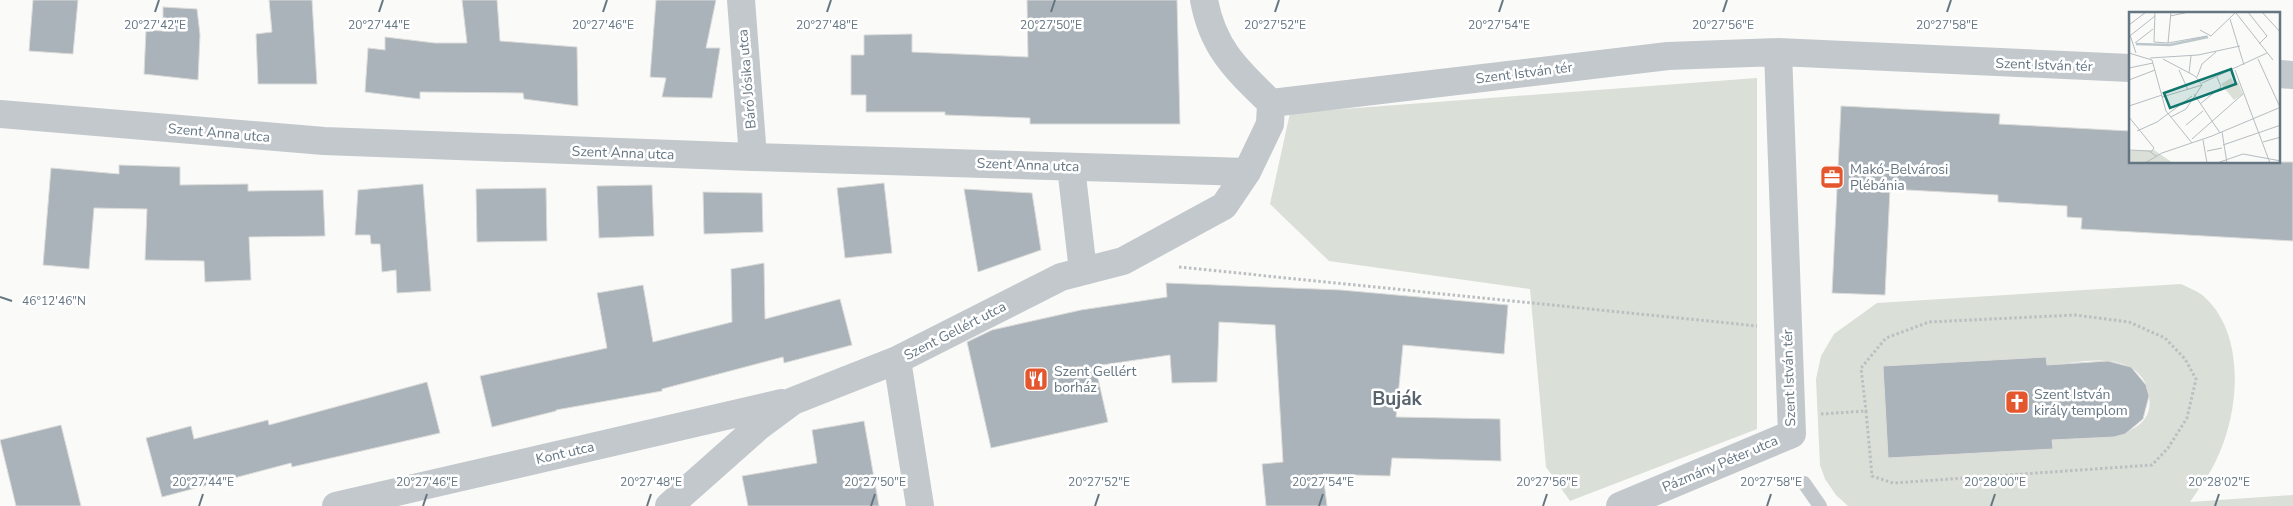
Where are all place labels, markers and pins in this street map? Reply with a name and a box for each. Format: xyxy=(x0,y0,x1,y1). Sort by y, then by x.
place label: Makó-Belvárosi Plébánia xyxy=(1850,160,1948,195)
office icon: Makó-Belvárosi Plébánia xyxy=(1819,164,1845,190)
place label: Szent Gellért borház xyxy=(1054,362,1137,397)
restaurant icon: Szent Gellért borház xyxy=(1023,366,1049,392)
place label: Szent István király templom xyxy=(2034,385,2128,420)
church icon: Szent István király templom xyxy=(2004,389,2030,415)

